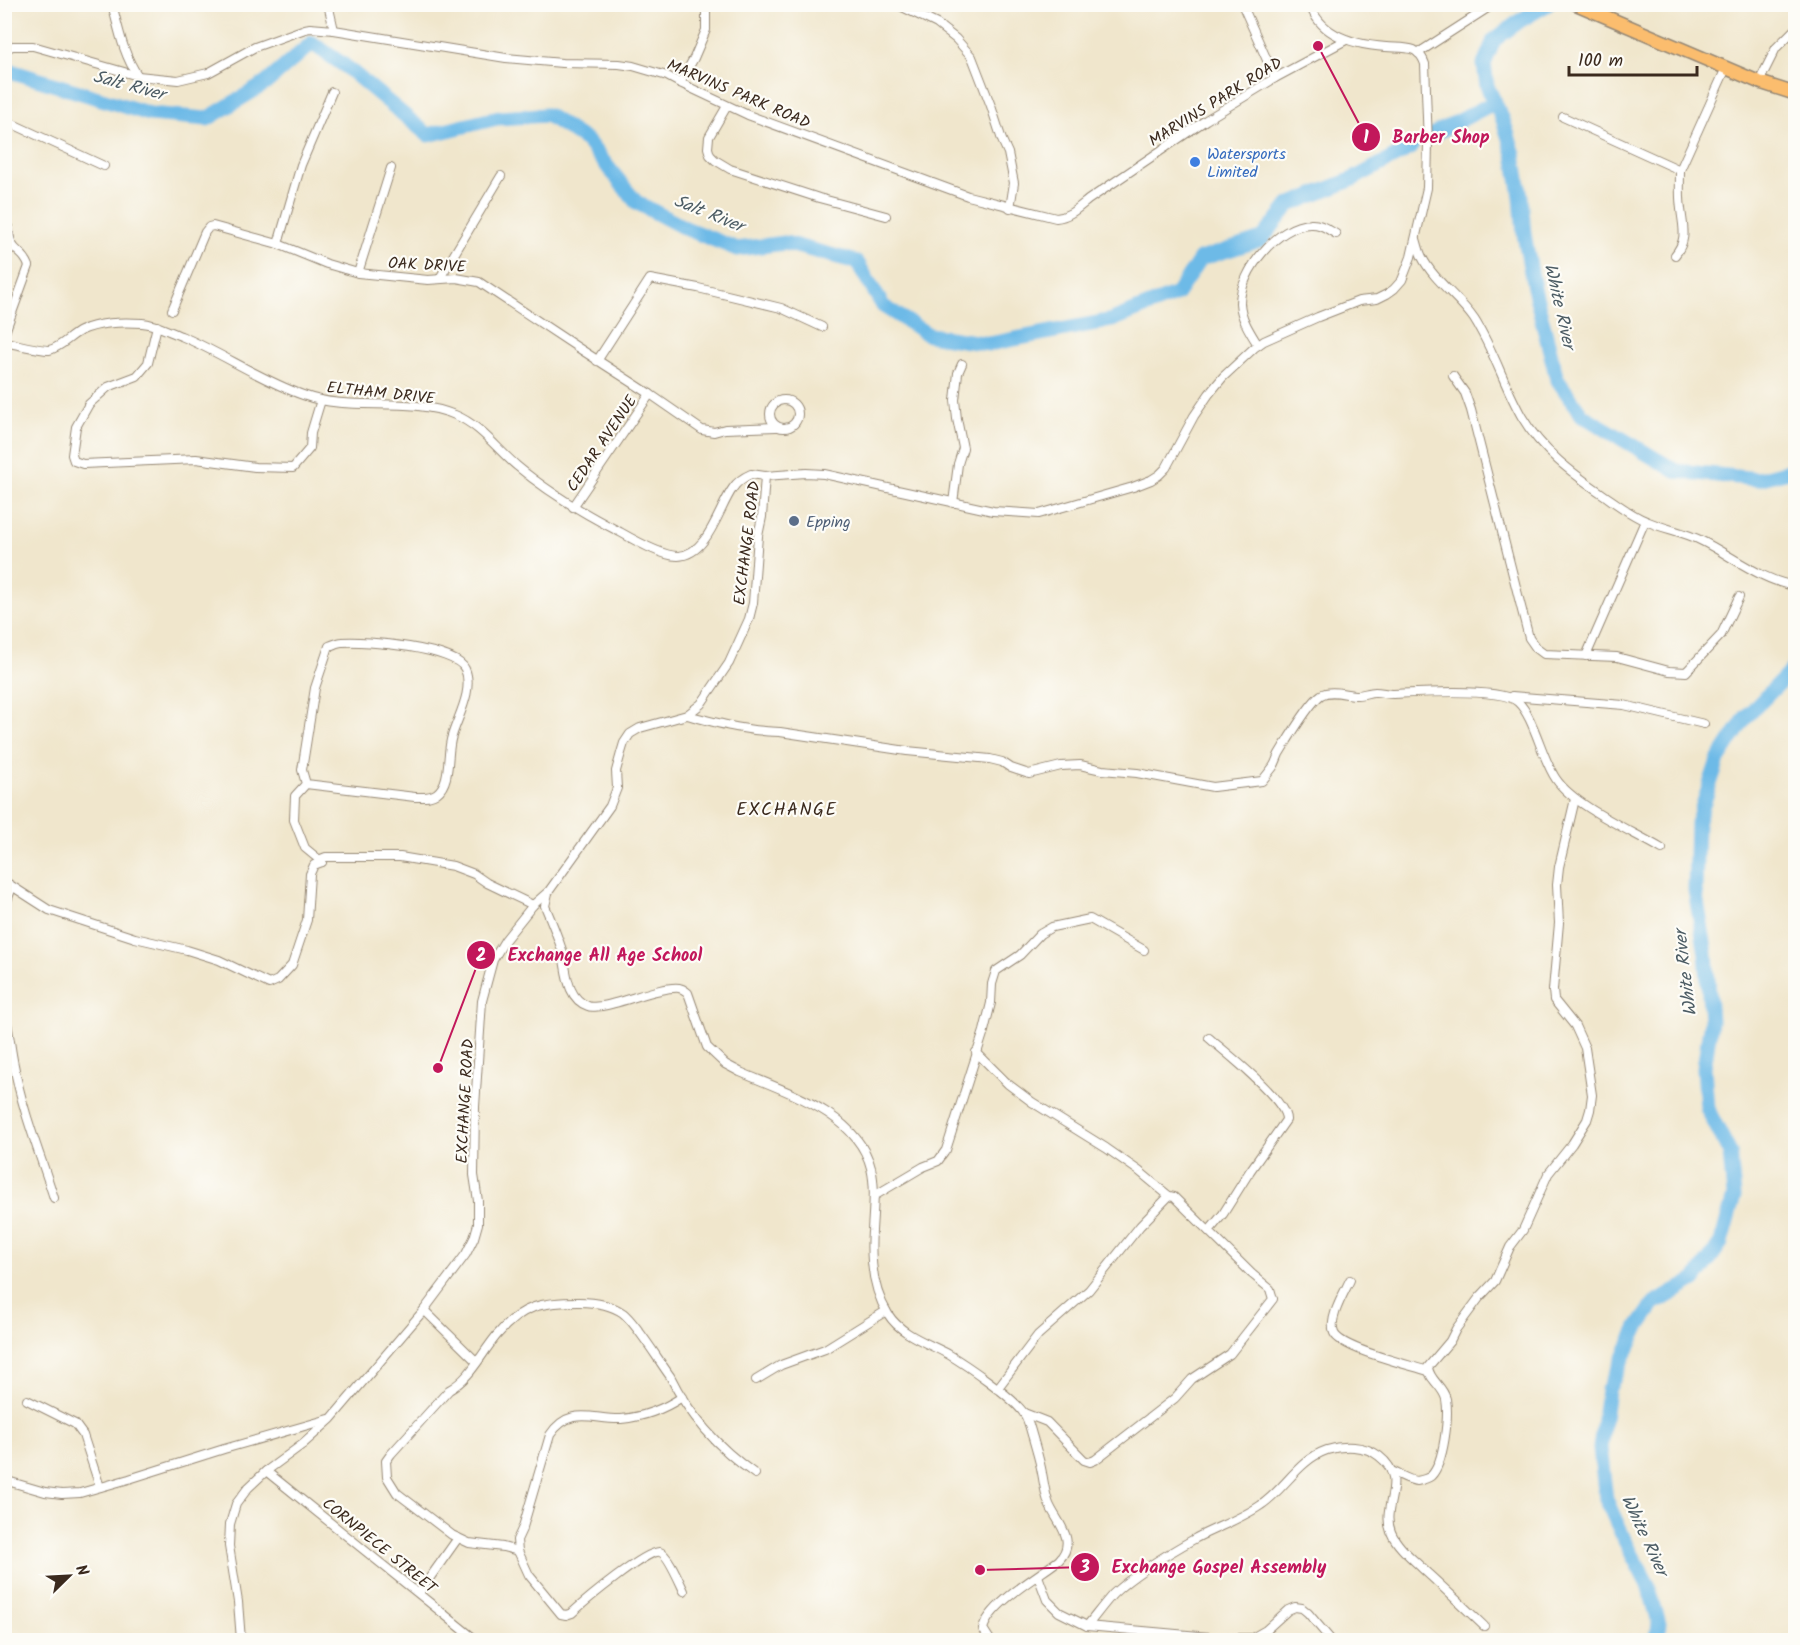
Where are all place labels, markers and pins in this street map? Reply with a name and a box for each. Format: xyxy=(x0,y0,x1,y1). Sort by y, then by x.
callout: Barber Shop xyxy=(1351,119,1502,155)
place label: Watersports Limited xyxy=(1207,142,1286,185)
marker: Watersports Limited xyxy=(1188,155,1202,169)
place label: Epping xyxy=(806,510,851,535)
marker: Epping xyxy=(787,514,801,528)
callout: Exchange All Age School xyxy=(466,937,714,973)
callout: Exchange Gospel Assembly xyxy=(1070,1549,1339,1585)

